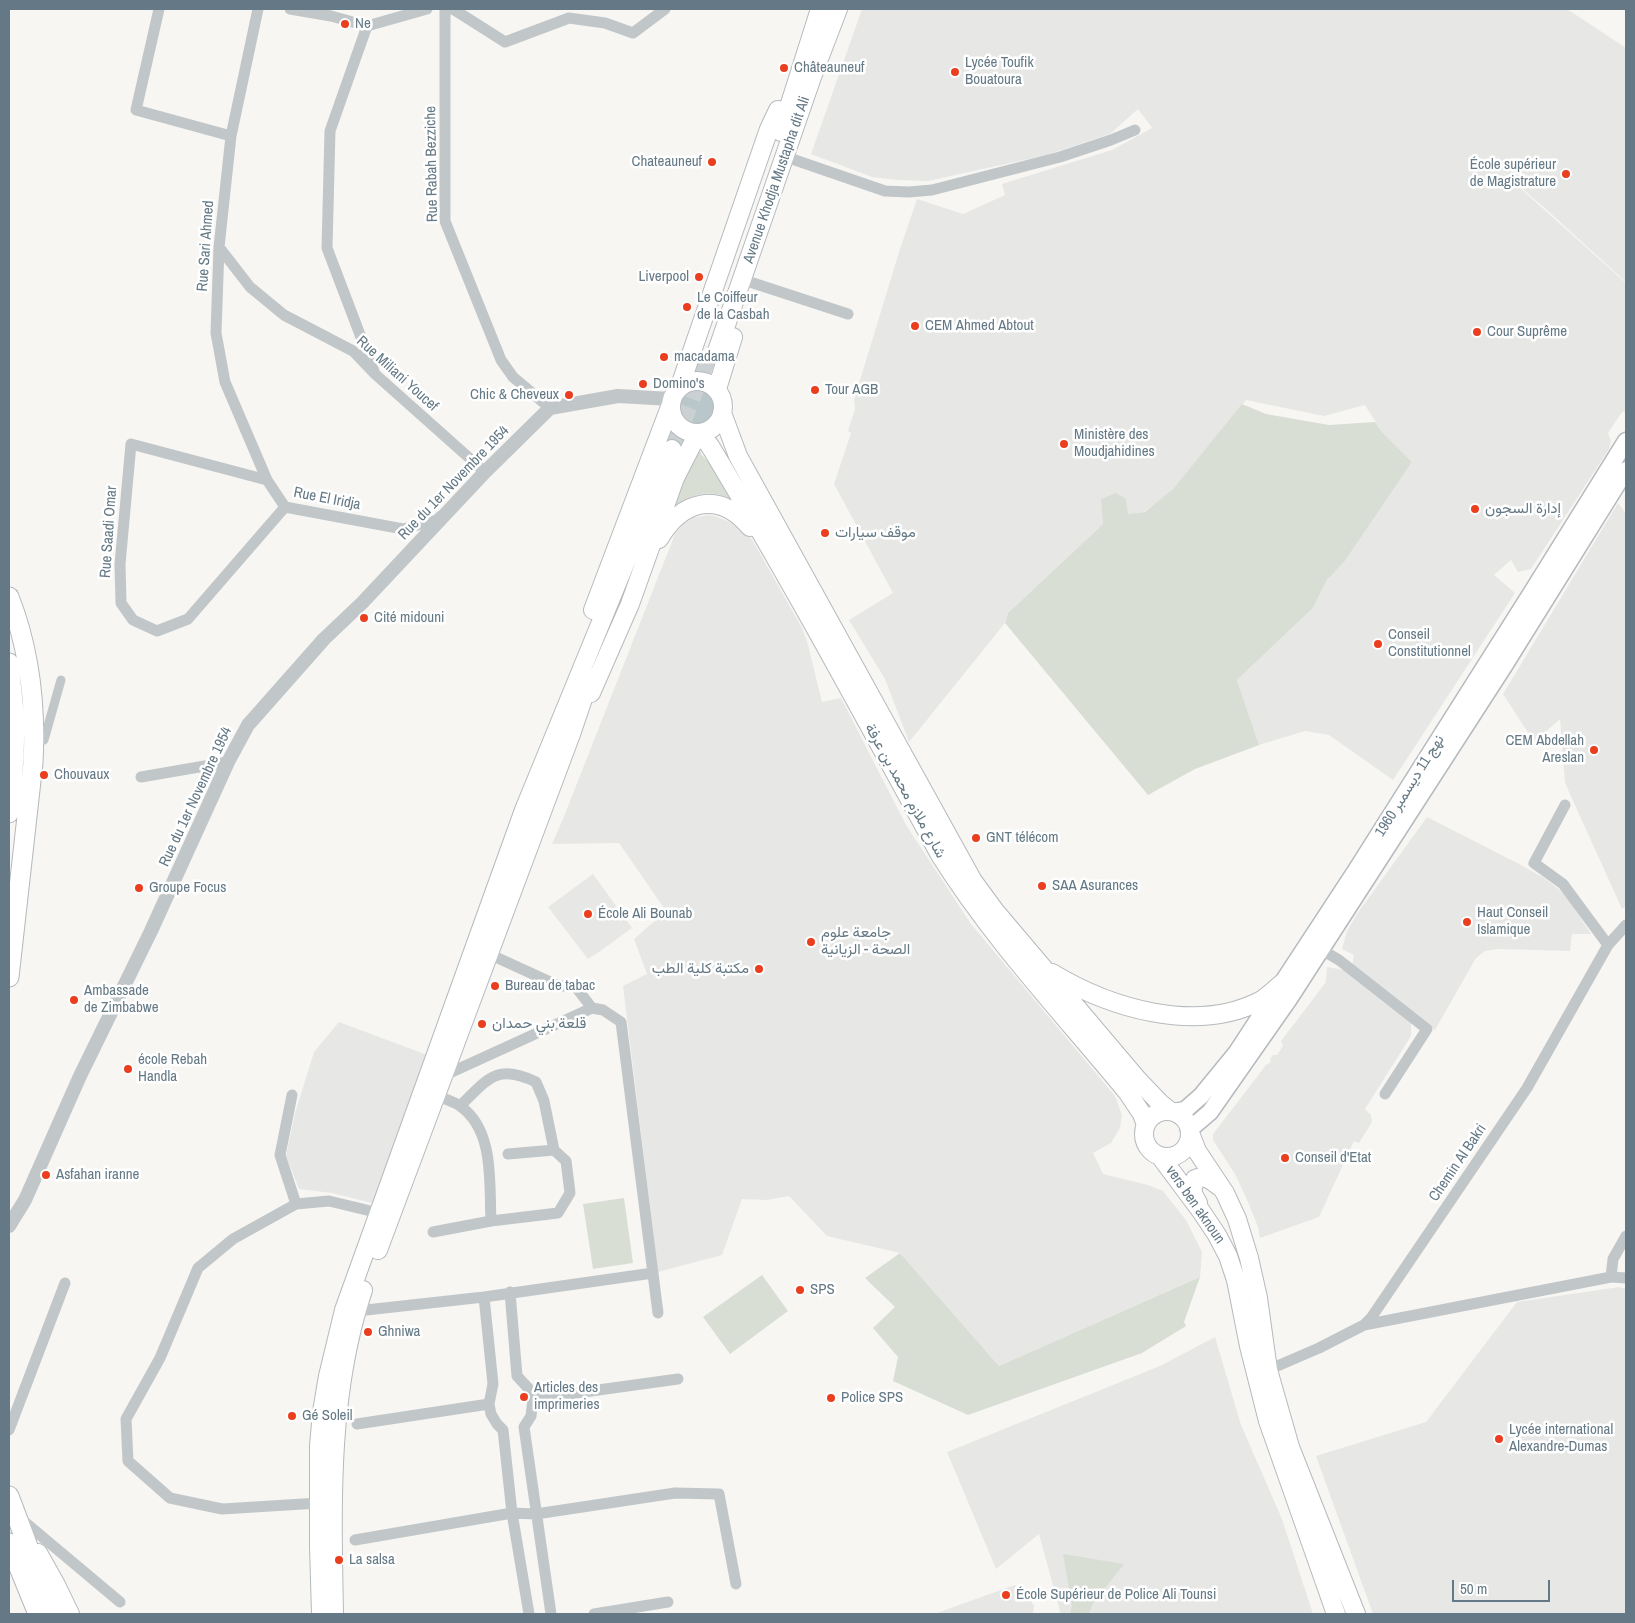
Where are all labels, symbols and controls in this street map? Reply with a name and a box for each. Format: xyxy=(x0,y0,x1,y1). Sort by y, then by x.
place label: Ne xyxy=(355,15,371,33)
marker: Ne xyxy=(339,18,351,30)
place label: Lycée Toufik Bouatoura xyxy=(965,54,1034,89)
place label: Châteauneuf xyxy=(794,59,864,77)
marker: Châteauneuf xyxy=(778,62,790,74)
marker: Lycée Toufik Bouatoura xyxy=(949,66,961,78)
street label: Avenue Khodja Mustapha dit Ali xyxy=(740,94,814,266)
street label: Rue Rabah Bezziche xyxy=(422,106,442,222)
place label: Chateauneuf xyxy=(632,153,702,171)
marker: Chateauneuf xyxy=(706,156,718,168)
place label: École supérieur de Magistrature xyxy=(1470,156,1556,191)
marker: École supérieur de Magistrature xyxy=(1560,168,1572,180)
street label: Rue Sari Ahmed xyxy=(194,200,218,292)
place label: Liverpool xyxy=(638,268,689,286)
marker: Liverpool xyxy=(693,271,705,283)
place label: Le Coiffeur de la Casbah xyxy=(697,289,769,324)
marker: Le Coiffeur de la Casbah xyxy=(681,301,693,313)
place label: CEM Ahmed Abtout xyxy=(925,317,1034,335)
marker: CEM Ahmed Abtout xyxy=(909,320,921,332)
place label: Cour Suprême xyxy=(1487,323,1567,341)
marker: Cour Suprême xyxy=(1471,326,1483,338)
street label: Rue Miliani Youcef xyxy=(352,333,442,415)
place label: macadama xyxy=(674,348,735,366)
marker: macadama xyxy=(658,351,670,363)
place label: Domino's xyxy=(653,375,705,393)
marker: Domino's xyxy=(637,378,649,390)
place label: Tour AGB xyxy=(825,381,878,399)
marker: Tour AGB xyxy=(809,384,821,396)
place label: Chic & Cheveux xyxy=(470,386,559,404)
marker: Chic & Cheveux xyxy=(563,389,575,401)
street label: Rue du 1er Novembre 1954 xyxy=(395,422,513,544)
place label: Ministère des Moudjahidines xyxy=(1074,426,1155,461)
marker: Ministère des Moudjahidines xyxy=(1058,438,1070,450)
street label: Rue El Iridja xyxy=(292,484,362,514)
street label: Rue Saadi Omar xyxy=(97,485,121,579)
place label: إدارة السجون xyxy=(1485,500,1561,518)
marker: إدارة السجون xyxy=(1469,503,1481,515)
place label: موقف سيارات xyxy=(835,524,916,542)
marker: موقف سيارات xyxy=(819,527,831,539)
place label: Cité midouni xyxy=(374,609,444,627)
marker: Cité midouni xyxy=(358,612,370,624)
place label: Conseil Constitutionnel xyxy=(1388,626,1471,661)
marker: Conseil Constitutionnel xyxy=(1372,638,1384,650)
street label: شارع ملازم محمد بن عرفة xyxy=(861,721,949,861)
street label: Rue du 1er Novembre 1954 xyxy=(156,724,236,870)
street label: نهج 11 ديسمبر 1960 xyxy=(1371,732,1449,840)
place label: CEM Abdellah Areslan xyxy=(1505,732,1584,767)
marker: CEM Abdellah Areslan xyxy=(1588,744,1600,756)
place label: Chouvaux xyxy=(54,766,109,784)
marker: Chouvaux xyxy=(38,769,50,781)
place label: GNT télécom xyxy=(986,829,1058,847)
marker: GNT télécom xyxy=(970,832,982,844)
place label: SAA Asurances xyxy=(1052,877,1138,895)
place label: Groupe Focus xyxy=(149,879,226,897)
marker: SAA Asurances xyxy=(1036,880,1048,892)
marker: Groupe Focus xyxy=(133,882,145,894)
place label: Haut Conseil Islamique xyxy=(1477,904,1548,939)
place label: École Ali Bounab xyxy=(598,905,692,923)
marker: École Ali Bounab xyxy=(582,908,594,920)
marker: Haut Conseil Islamique xyxy=(1461,916,1473,928)
place label: جامعة علوم الصحة - الزيانية xyxy=(821,924,910,959)
marker: جامعة علوم الصحة - الزيانية xyxy=(805,936,817,948)
place label: مكتبة كلية الطب xyxy=(652,960,749,978)
marker: مكتبة كلية الطب xyxy=(753,963,765,975)
place label: Bureau de tabac xyxy=(505,977,595,995)
marker: Bureau de tabac xyxy=(489,980,501,992)
place label: Ambassade de Zimbabwe xyxy=(84,982,159,1017)
marker: Ambassade de Zimbabwe xyxy=(68,994,80,1006)
place label: قلعة بني حمدان xyxy=(492,1015,586,1033)
marker: قلعة بني حمدان xyxy=(476,1018,488,1030)
place label: école Rebah Handla xyxy=(138,1051,207,1086)
marker: école Rebah Handla xyxy=(122,1063,134,1075)
street label: Chemin Al Bakri xyxy=(1426,1121,1490,1205)
place label: Conseil d'Etat xyxy=(1295,1149,1371,1167)
marker: Conseil d'Etat xyxy=(1279,1152,1291,1164)
street label: vers ben aknoun xyxy=(1162,1163,1228,1247)
place label: Asfahan iranne xyxy=(56,1166,139,1184)
marker: Asfahan iranne xyxy=(40,1169,52,1181)
place label: SPS xyxy=(810,1281,835,1299)
marker: SPS xyxy=(794,1284,806,1296)
place label: Ghniwa xyxy=(378,1323,420,1341)
marker: Ghniwa xyxy=(362,1326,374,1338)
place label: Articles des imprimeries xyxy=(534,1379,600,1414)
place label: Police SPS xyxy=(841,1389,903,1407)
marker: Articles des imprimeries xyxy=(518,1391,530,1403)
marker: Police SPS xyxy=(825,1392,837,1404)
place label: Gé Soleil xyxy=(302,1407,353,1425)
marker: Gé Soleil xyxy=(286,1410,298,1422)
place label: Lycée international Alexandre-Dumas xyxy=(1509,1421,1613,1456)
marker: Lycée international Alexandre-Dumas xyxy=(1493,1433,1505,1445)
place label: La salsa xyxy=(349,1551,395,1569)
marker: La salsa xyxy=(333,1554,345,1566)
scale bar xyxy=(1455,1570,1552,1602)
text: 50 m xyxy=(1460,1578,1487,1599)
place label: École Supérieur de Police Ali Tounsi xyxy=(1016,1586,1216,1604)
marker: École Supérieur de Police Ali Tounsi xyxy=(1000,1589,1012,1601)

